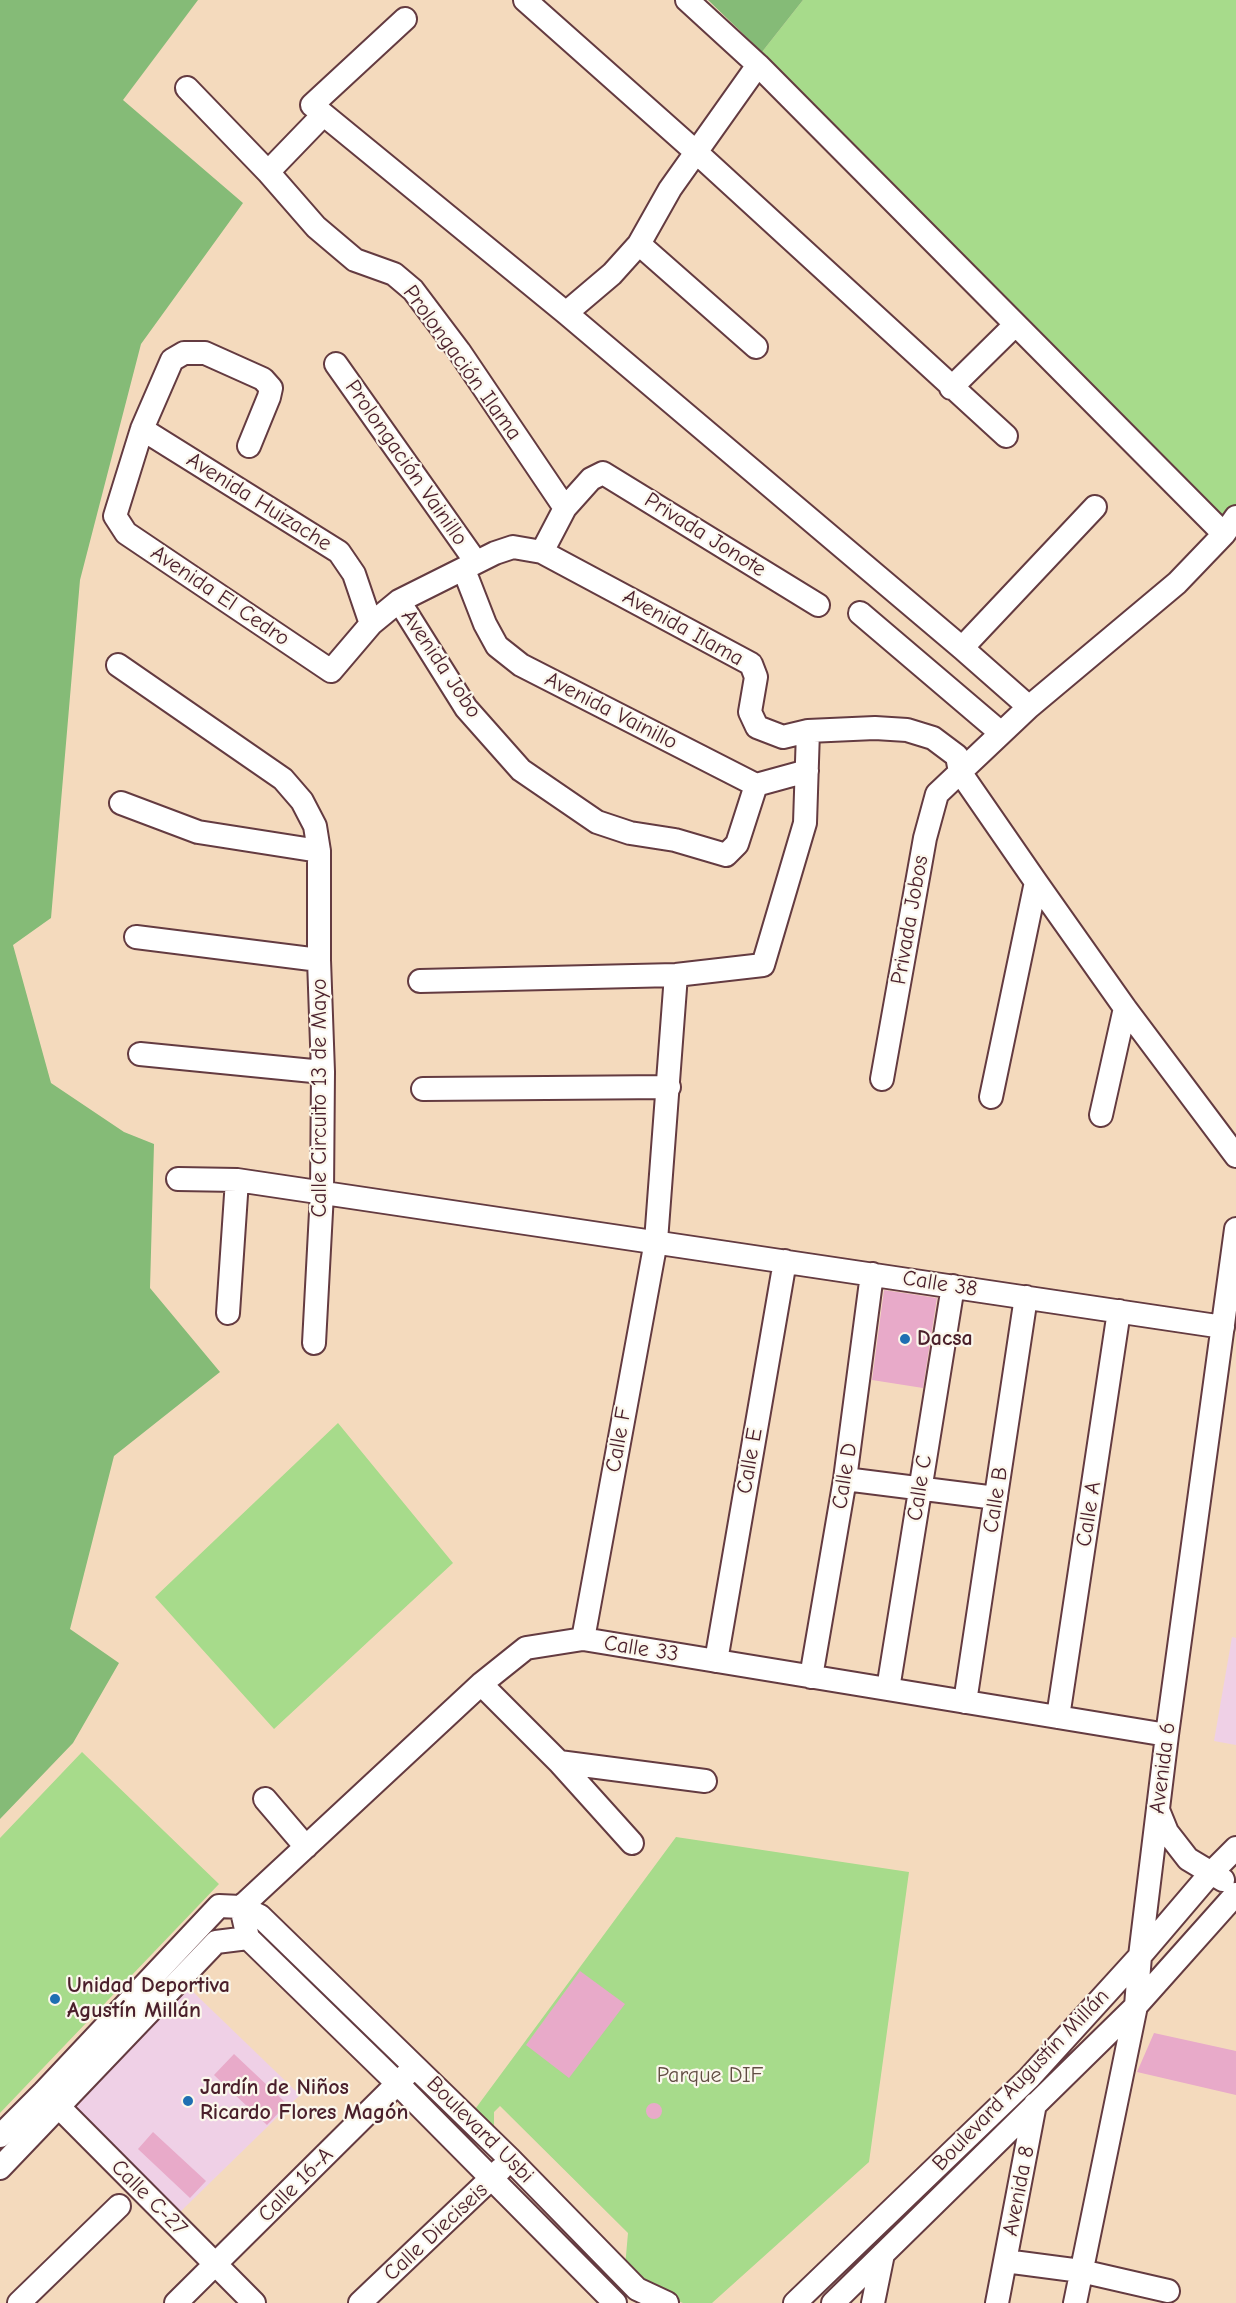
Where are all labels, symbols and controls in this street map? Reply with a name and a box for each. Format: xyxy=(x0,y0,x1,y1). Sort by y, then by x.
street label: Prolongación Ilama xyxy=(397,280,527,446)
street label: Prolongación Vainillo xyxy=(339,375,473,551)
street label: Avenida Huizache xyxy=(182,447,336,557)
street label: Privada Jonote xyxy=(639,487,771,583)
street label: Avenida El Cedro xyxy=(146,540,294,652)
street label: Avenida Ilama xyxy=(618,584,748,672)
street label: Avenida Jobo xyxy=(395,605,487,723)
street label: Avenida Vainillo xyxy=(540,666,682,756)
street label: Privada Jobos xyxy=(886,853,934,987)
street label: Calle Circuito 13 de Mayo xyxy=(307,978,333,1218)
street label: Calle 38 xyxy=(901,1265,979,1303)
place label: Dacsa xyxy=(917,1326,973,1352)
marker: Dacsa xyxy=(898,1332,912,1346)
street label: Calle F xyxy=(600,1405,638,1475)
street label: Calle E xyxy=(731,1426,769,1496)
street label: Calle D xyxy=(827,1441,863,1511)
street label: Calle C xyxy=(902,1453,938,1523)
street label: Calle B xyxy=(978,1465,1014,1535)
street label: Calle A xyxy=(1071,1480,1107,1548)
street label: Calle 33 xyxy=(602,1630,680,1668)
street label: Avenida 6 xyxy=(1144,1721,1182,1815)
place label: Unidad Deportiva Agustín Millán xyxy=(67,1973,230,2024)
street label: Boulevard Augustín Millán xyxy=(927,1983,1115,2177)
marker: Unidad Deportiva Agustín Millán xyxy=(48,1992,62,2006)
park label: Parque DIF xyxy=(657,2063,763,2089)
street label: Boulevard Usbi xyxy=(421,2071,539,2189)
place label: Jardín de Niños Ricardo Flores Magón xyxy=(200,2075,408,2126)
marker: Jardín de Niños Ricardo Flores Magón xyxy=(181,2094,195,2108)
street label: Calle 16-A xyxy=(253,2142,339,2228)
street label: Avenida 8 xyxy=(997,2144,1041,2238)
street label: Calle C-27 xyxy=(105,2154,193,2242)
street label: Calle Dieciseis xyxy=(379,2177,493,2287)

